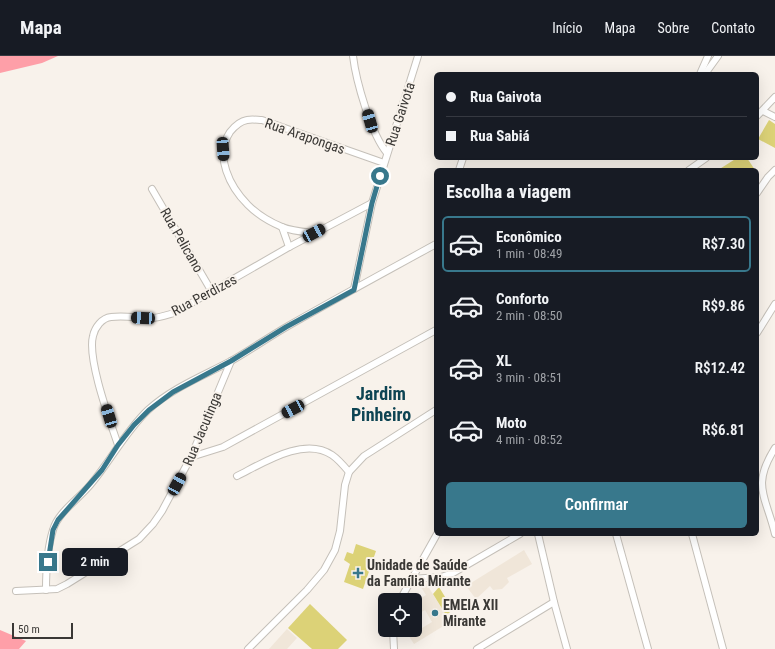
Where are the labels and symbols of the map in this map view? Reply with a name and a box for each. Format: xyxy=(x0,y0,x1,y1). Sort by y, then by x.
street label: Rua Gaivota xyxy=(382,80,418,148)
car xyxy=(361,108,379,134)
street label: Rua Arapongas xyxy=(263,115,347,157)
car xyxy=(216,137,230,161)
route start xyxy=(371,167,389,185)
street label: Rua Pelicano xyxy=(157,205,207,275)
car xyxy=(301,222,327,244)
street label: Rua Perdizes xyxy=(169,271,239,319)
car xyxy=(131,311,155,325)
district label: Jardim Pinheiro xyxy=(351,383,411,425)
street label: Rua Jacutinga xyxy=(179,390,225,468)
car xyxy=(280,398,306,420)
car xyxy=(100,403,118,429)
car xyxy=(166,471,188,497)
callout: 2 min xyxy=(62,548,128,576)
route end xyxy=(39,553,57,571)
place label: Unidade de Saúde da Família Mirante xyxy=(367,557,471,589)
marker: Unidade de Saúde da Família Mirante xyxy=(352,567,364,579)
place label: EMEIA XII Mirante xyxy=(443,597,498,629)
marker: EMEIA XII Mirante xyxy=(430,608,440,618)
scale bar xyxy=(12,621,73,640)

